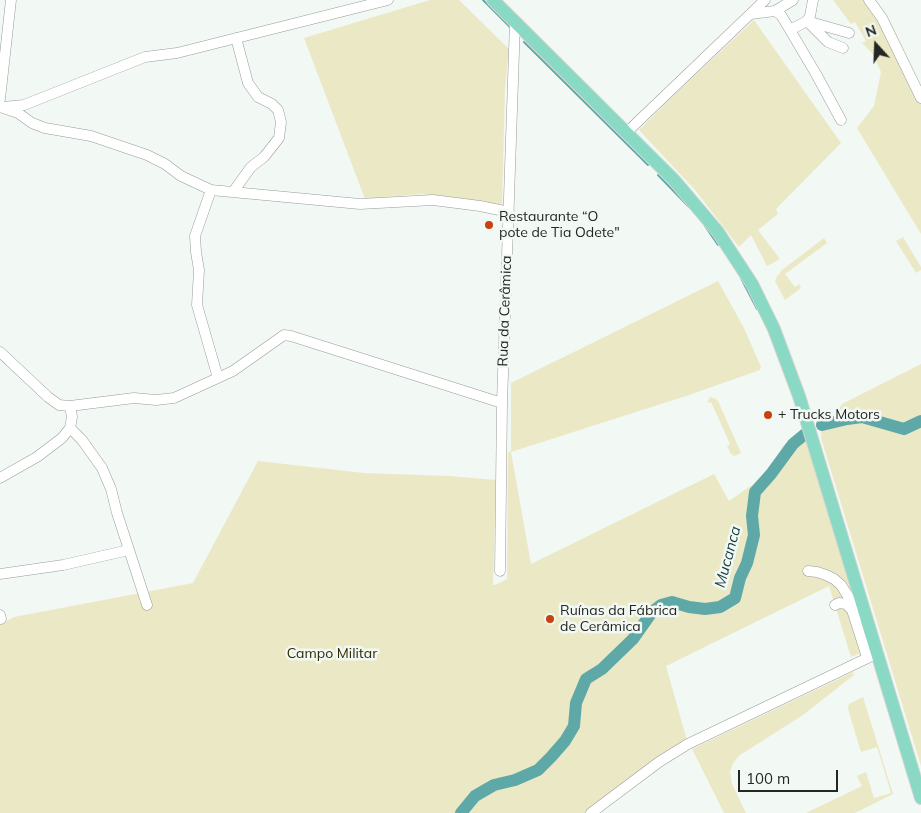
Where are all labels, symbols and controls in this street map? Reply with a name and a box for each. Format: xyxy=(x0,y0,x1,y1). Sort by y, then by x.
north arrow xyxy=(851,20,901,70)
text: N xyxy=(863,21,879,41)
place label: Restaurante “O pote de Tia Odete" xyxy=(499,209,620,242)
marker: Restaurante “O pote de Tia Odete" xyxy=(483,219,495,231)
street label: Rua da Cerâmica xyxy=(495,255,515,367)
place label: + Trucks Motors xyxy=(778,407,880,423)
marker: + Trucks Motors xyxy=(762,409,774,421)
water label: Mucanca xyxy=(711,524,745,590)
place label: Ruínas da Fábrica de Cerâmica xyxy=(560,603,677,636)
marker: Ruínas da Fábrica de Cerâmica xyxy=(544,613,556,625)
park label: Campo Militar xyxy=(287,646,377,662)
scale bar xyxy=(741,760,841,792)
text: 100 m xyxy=(746,769,790,788)

